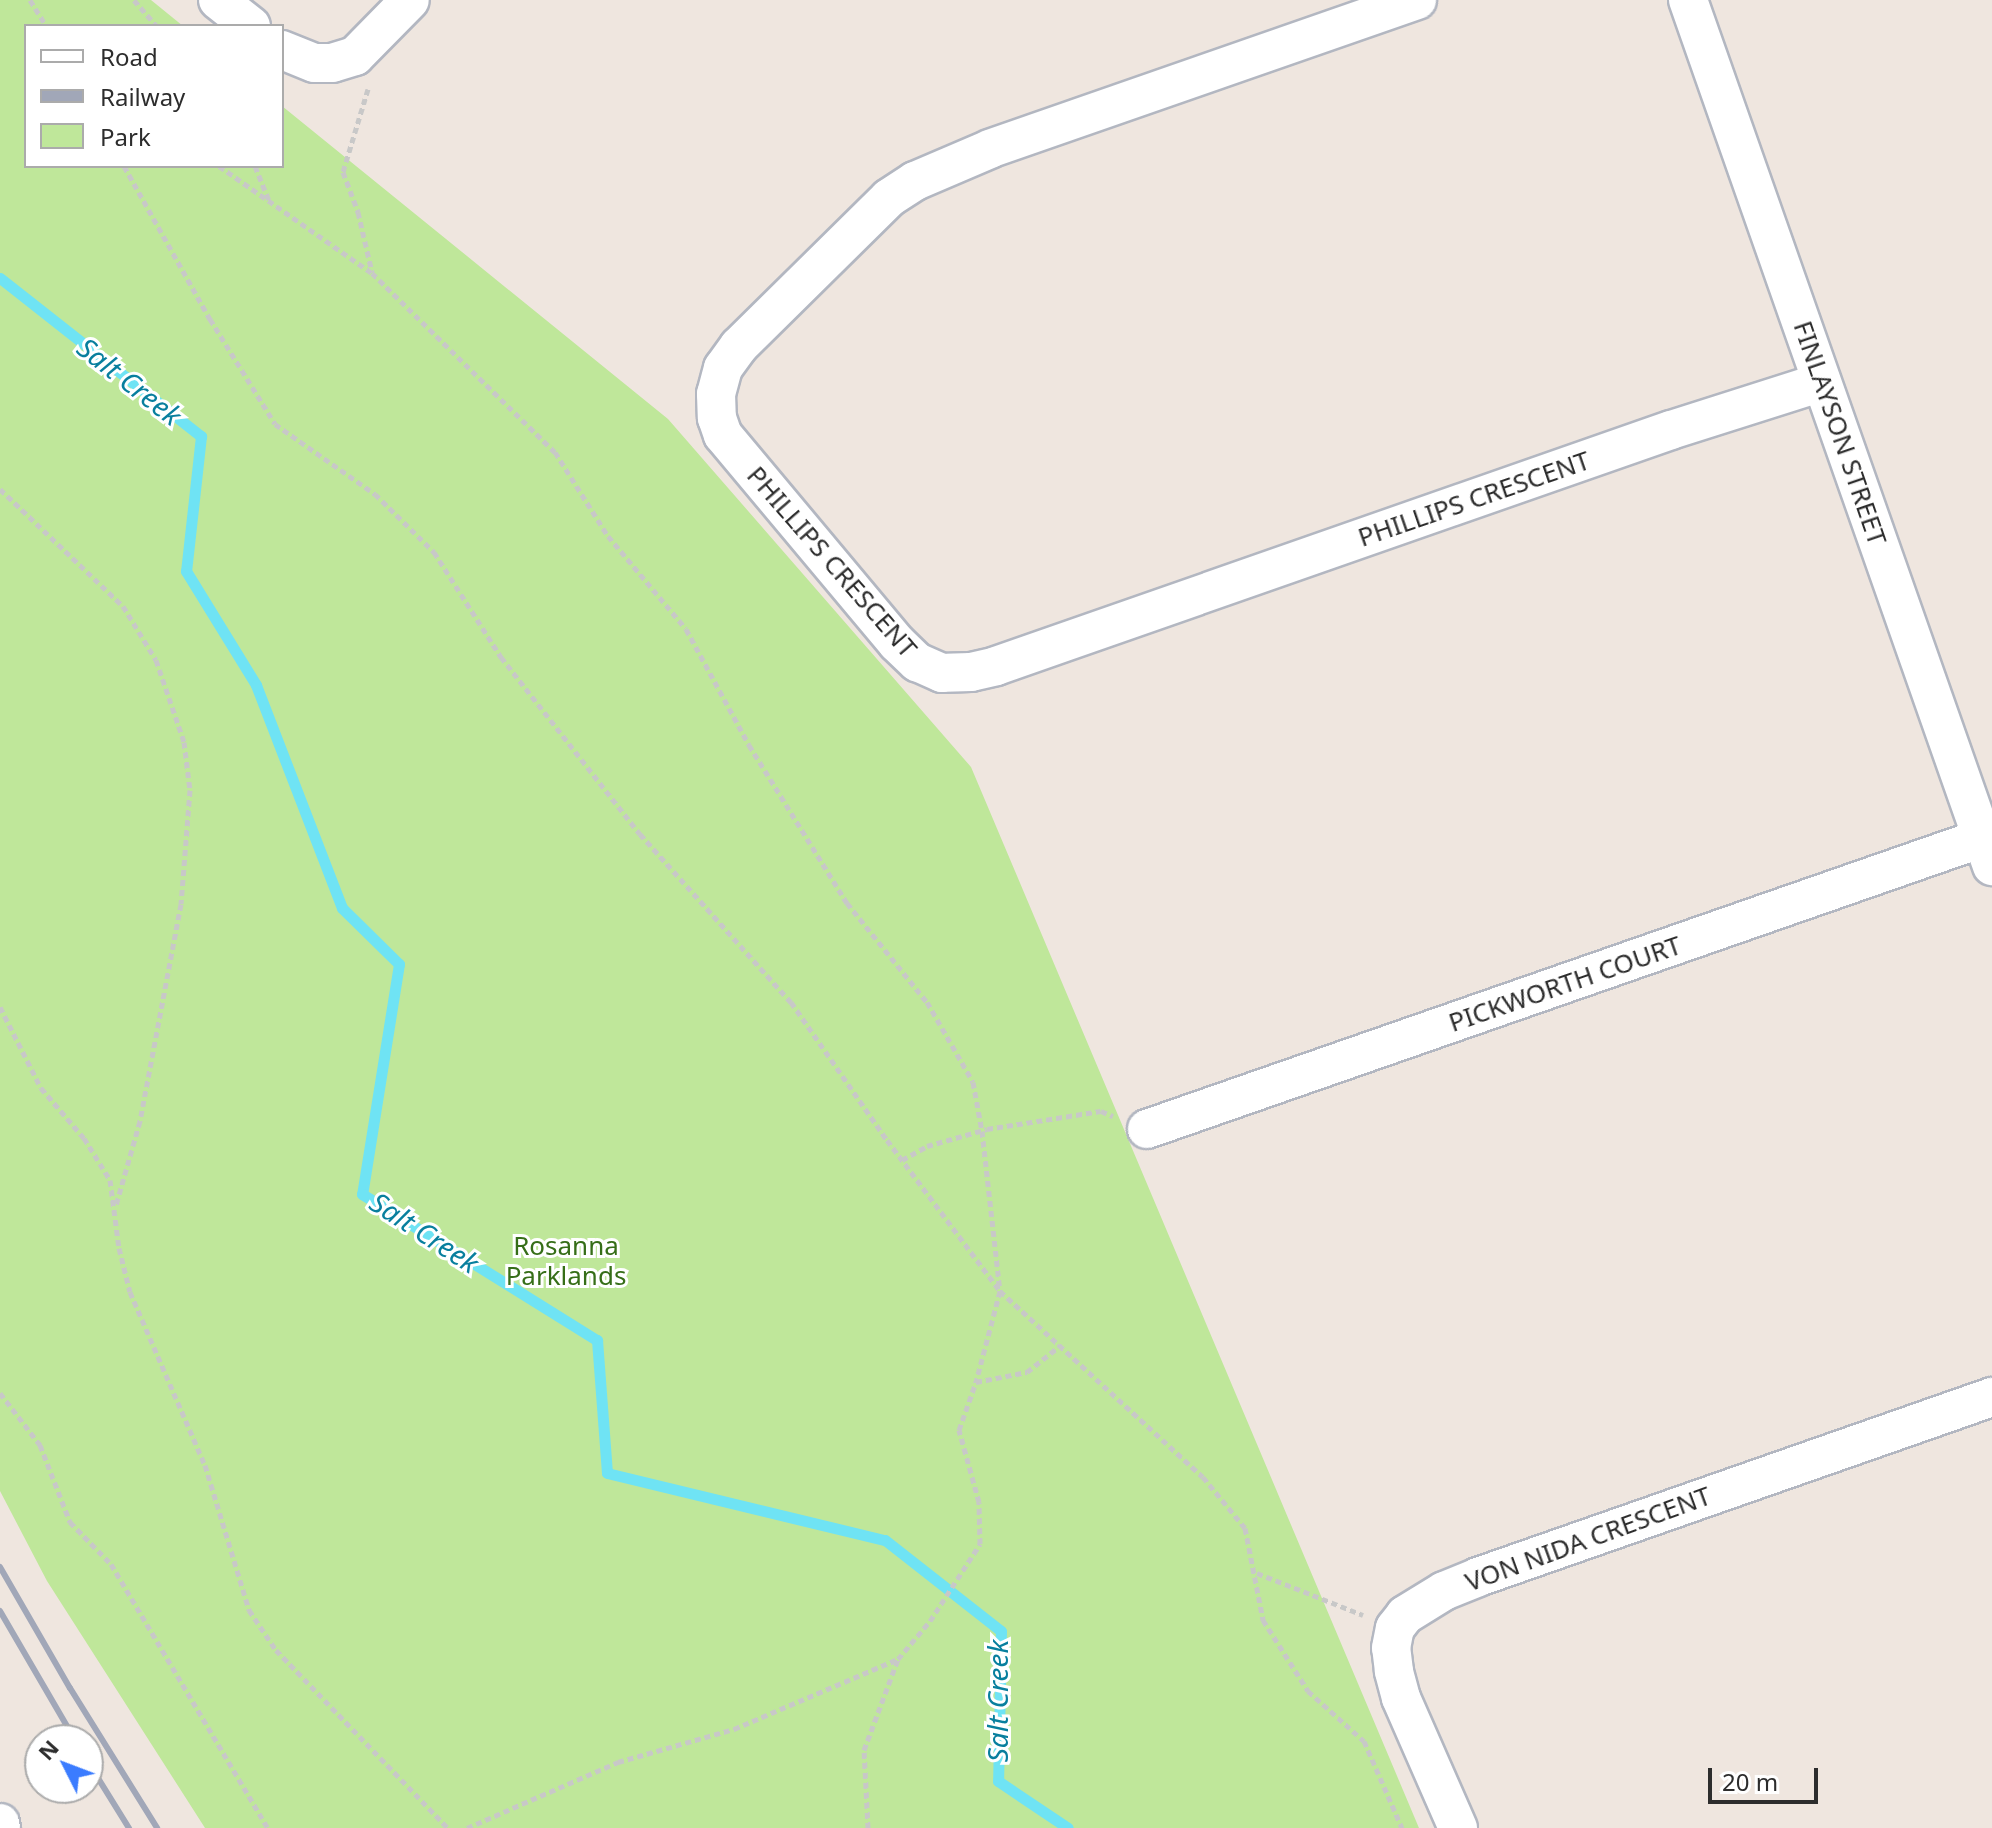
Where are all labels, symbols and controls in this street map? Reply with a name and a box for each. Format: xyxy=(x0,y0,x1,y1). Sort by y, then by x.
legend xyxy=(24,24,284,168)
text: Road xyxy=(100,40,158,73)
text: Railway xyxy=(100,80,185,113)
text: Park xyxy=(100,120,151,153)
street label: FINLAYSON STREET xyxy=(1787,317,1893,549)
water label: Salt Creek xyxy=(71,330,189,432)
street label: PHILLIPS CRESCENT xyxy=(1354,445,1594,553)
street label: PHILLIPS CRESCENT xyxy=(740,460,924,664)
street label: PICKWORTH COURT xyxy=(1445,930,1685,1038)
water label: Salt Creek xyxy=(364,1185,486,1279)
park label: Rosanna Parklands xyxy=(506,1230,626,1292)
street label: VON NIDA CRESCENT xyxy=(1461,1480,1715,1598)
water label: Salt Creek xyxy=(980,1640,1014,1762)
north arrow xyxy=(24,1724,104,1804)
text: N xyxy=(31,1733,65,1766)
scale bar xyxy=(1712,1752,1822,1802)
text: 20 m xyxy=(1722,1765,1778,1798)

